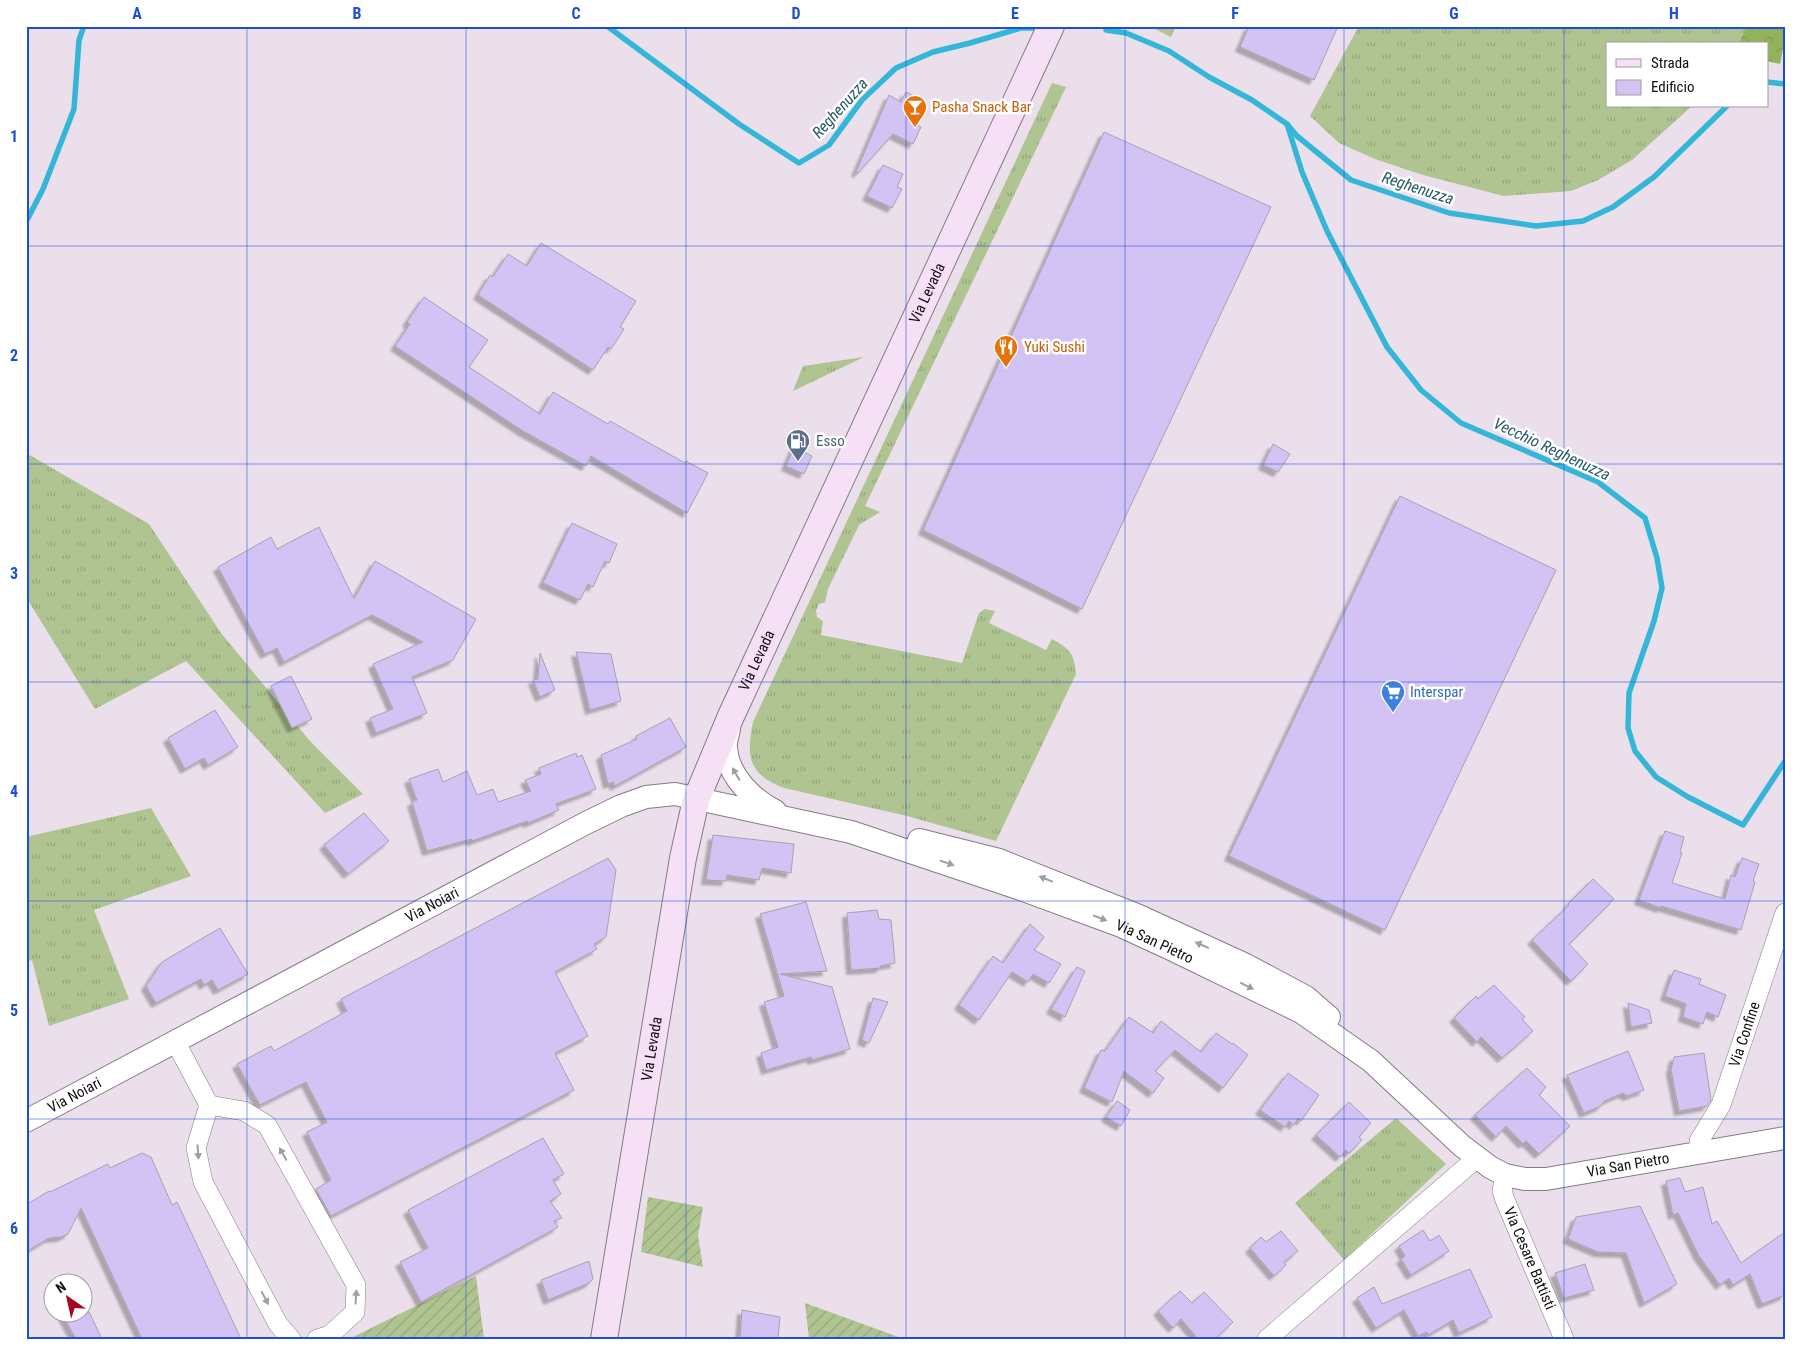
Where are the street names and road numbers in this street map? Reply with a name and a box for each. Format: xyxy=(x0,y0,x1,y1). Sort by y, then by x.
street label: Via Levada xyxy=(905,260,949,326)
street label: Via Levada xyxy=(735,627,778,694)
street label: Via Noiari xyxy=(402,883,462,926)
street label: Via San Pietro xyxy=(1113,916,1196,967)
street label: Via Confine xyxy=(1725,1000,1764,1069)
street label: Via Levada xyxy=(638,1015,666,1082)
street label: Via Noiari xyxy=(45,1074,104,1117)
street label: Via San Pietro xyxy=(1585,1149,1671,1181)
street label: Via Cesare Battisti xyxy=(1500,1204,1559,1312)

